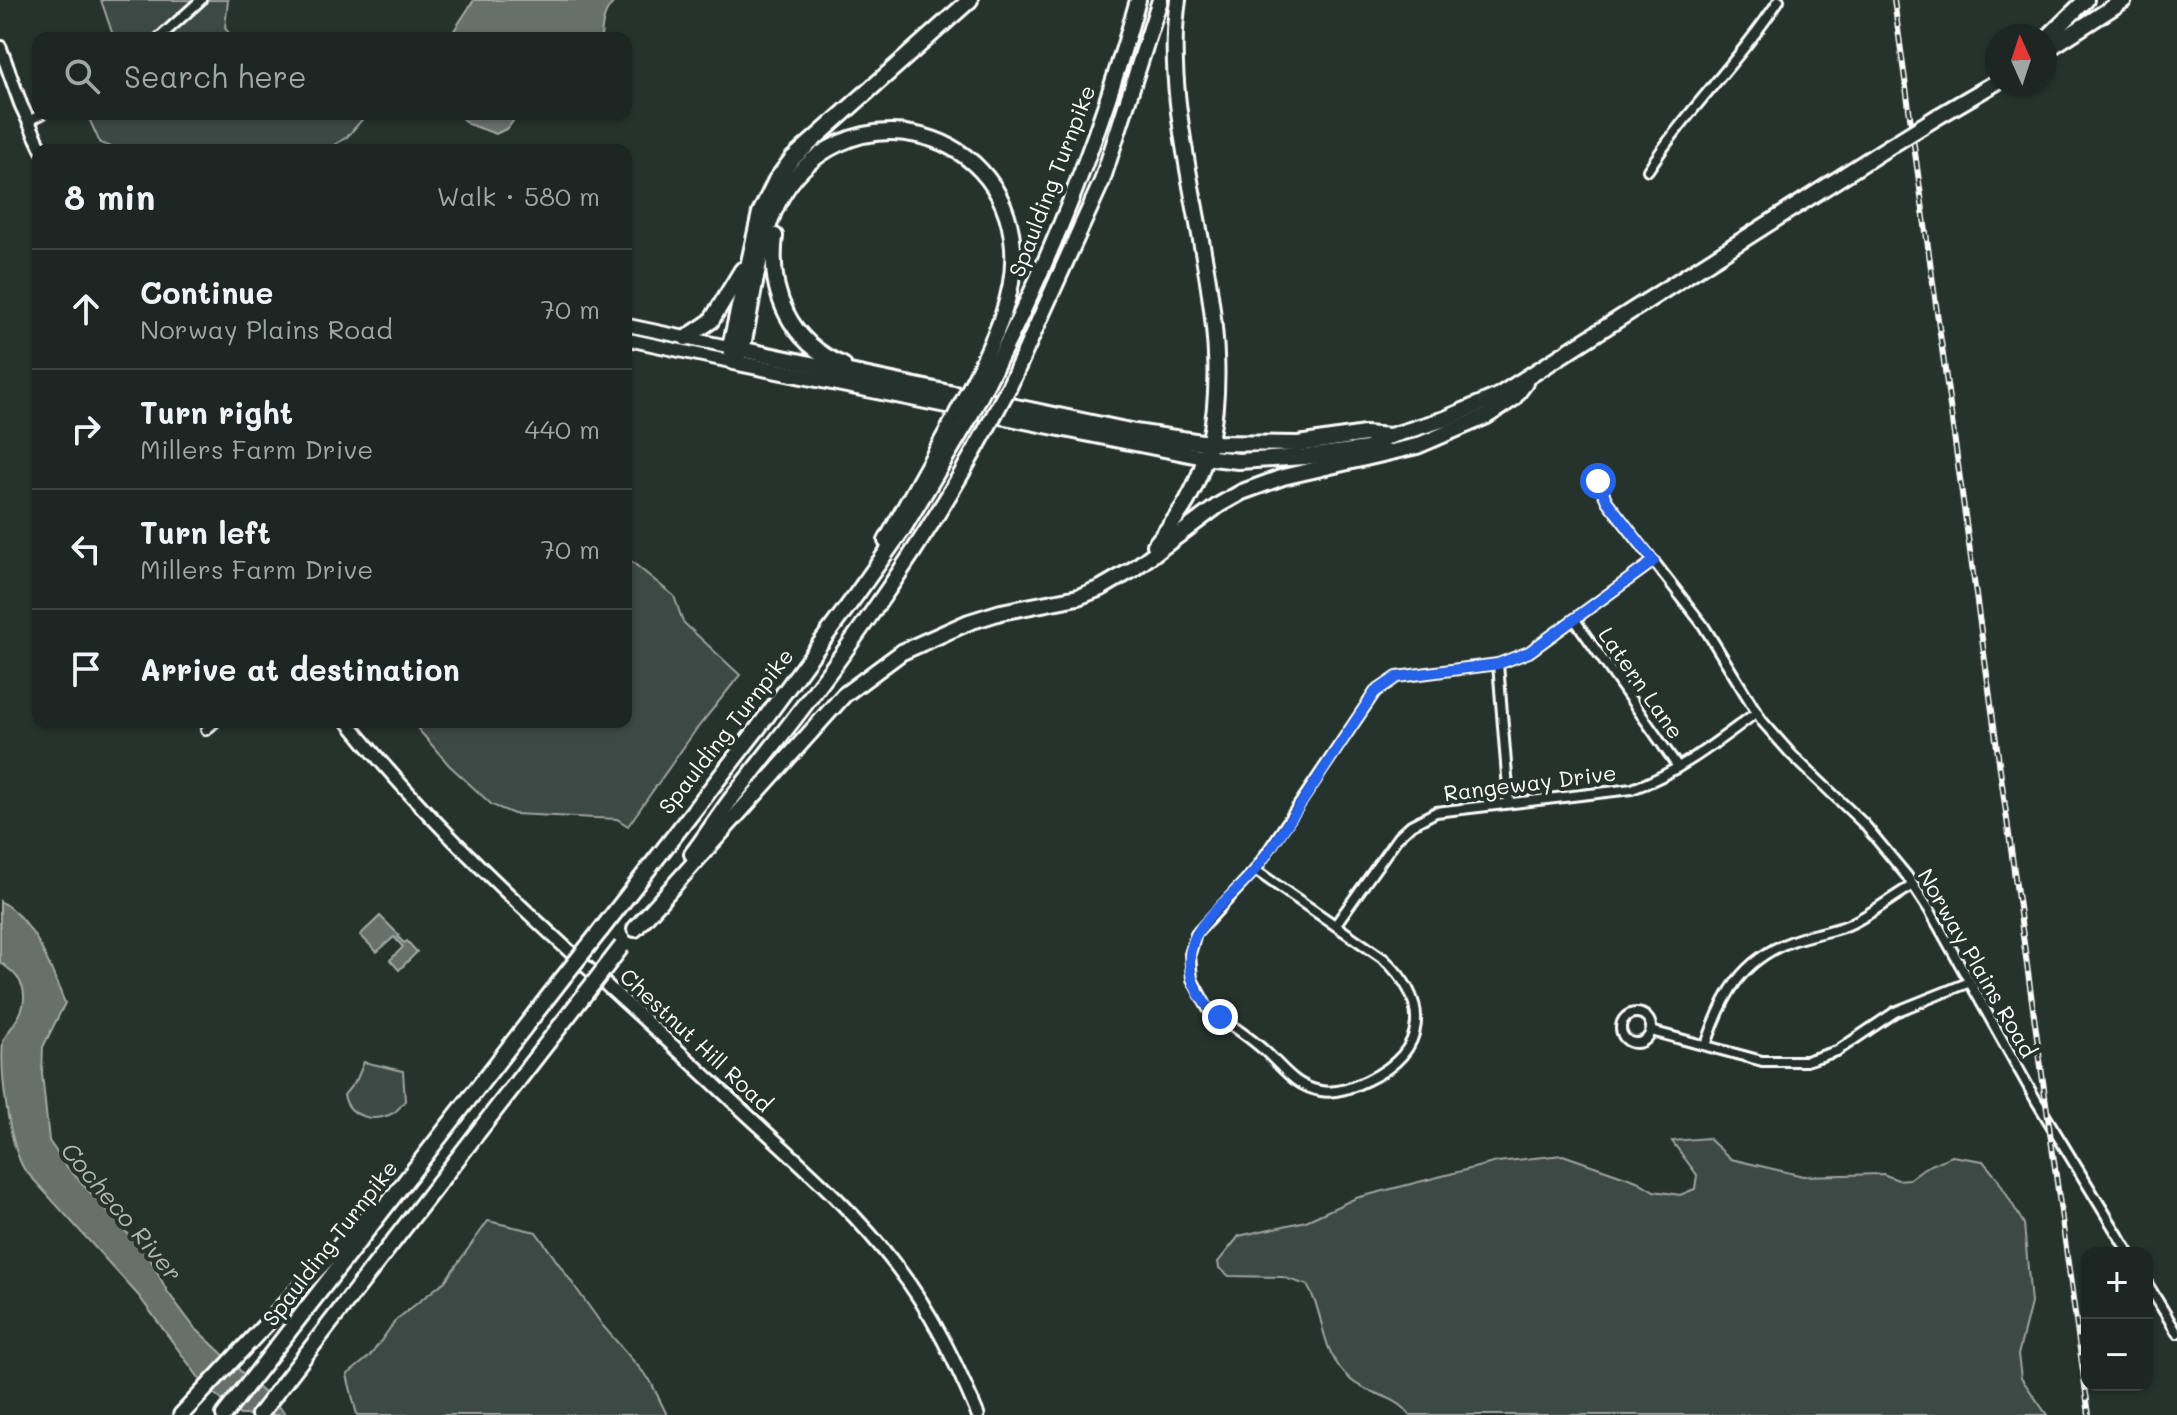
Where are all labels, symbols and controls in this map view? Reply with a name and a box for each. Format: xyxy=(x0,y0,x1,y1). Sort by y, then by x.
north arrow xyxy=(1985,24,2057,96)
search box xyxy=(32,32,632,120)
icon: search xyxy=(60,54,104,98)
text: Search here xyxy=(124,56,307,96)
street label: Spaulding Turnpike xyxy=(1002,81,1101,281)
text: 8 min xyxy=(64,174,155,219)
text: Walk · 580 m xyxy=(437,179,600,213)
text: Continue xyxy=(140,272,273,312)
icon: ahead xyxy=(64,287,108,331)
text: 70 m xyxy=(540,292,600,326)
text: Norway Plains Road xyxy=(140,312,393,346)
text: Turn right xyxy=(140,392,293,432)
icon: right xyxy=(64,407,108,451)
text: 440 m xyxy=(524,412,600,446)
text: Millers Farm Drive xyxy=(140,432,373,466)
route start xyxy=(1580,463,1616,499)
text: Turn left xyxy=(140,512,271,552)
icon: left xyxy=(64,527,108,571)
text: 70 m xyxy=(540,532,600,566)
text: Millers Farm Drive xyxy=(140,552,373,586)
street label: Latern Lane xyxy=(1592,621,1691,744)
street label: Spaulding Turnpike xyxy=(652,642,800,820)
icon: arrive xyxy=(64,647,108,691)
text: Arrive at destination xyxy=(140,649,460,689)
street label: Rangeway Drive xyxy=(1442,758,1618,807)
street label: Norway Plains Road xyxy=(1911,863,2043,1063)
street label: Chestnut Hill Road xyxy=(614,961,779,1118)
route end xyxy=(1202,999,1238,1035)
water label: Cocheco River xyxy=(55,1135,189,1287)
street label: Spaulding Turnpike xyxy=(256,1154,404,1332)
map controls xyxy=(2081,1247,2153,1391)
button: + xyxy=(2081,1247,2153,1319)
button: − xyxy=(2081,1319,2153,1391)

